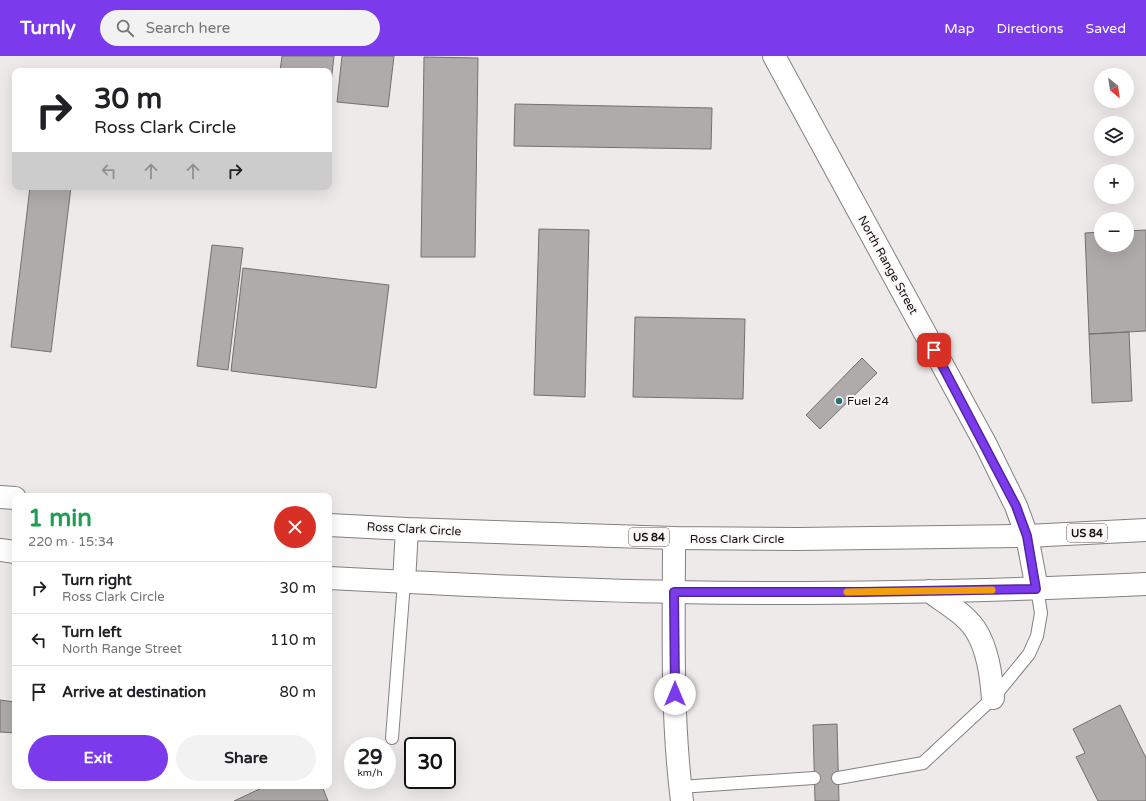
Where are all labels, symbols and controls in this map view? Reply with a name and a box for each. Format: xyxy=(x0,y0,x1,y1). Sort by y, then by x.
search box xyxy=(100,10,380,46)
text: Turnly xyxy=(20,17,76,39)
icon: search xyxy=(114,17,136,39)
text: Search here xyxy=(146,19,230,37)
text: Map xyxy=(944,20,975,37)
text: Directions xyxy=(997,20,1064,37)
text: Saved xyxy=(1086,20,1126,37)
north arrow xyxy=(1094,68,1134,108)
map controls xyxy=(1094,68,1134,252)
text: 30 m xyxy=(94,82,162,116)
icon: right xyxy=(28,84,80,136)
text: Ross Clark Circle xyxy=(94,116,236,138)
button: layers xyxy=(1094,116,1134,156)
icon: left xyxy=(98,160,120,182)
icon: ahead xyxy=(140,160,162,182)
icon: ahead xyxy=(182,160,204,182)
icon: right xyxy=(224,160,246,182)
button: + xyxy=(1094,164,1134,204)
button: − xyxy=(1094,212,1134,252)
street label: North Range Street xyxy=(855,213,921,317)
pin xyxy=(917,333,951,367)
icon: arrive xyxy=(923,339,945,361)
place label: Fuel 24 xyxy=(847,394,890,408)
marker: Fuel 24 xyxy=(834,396,844,406)
text: 1 min xyxy=(28,504,92,533)
button: close xyxy=(274,506,316,548)
street label: Ross Clark Circle xyxy=(366,520,462,538)
road number: US 84 xyxy=(1067,524,1107,542)
road number: US 84 xyxy=(629,528,669,546)
street label: Ross Clark Circle xyxy=(690,532,785,546)
text: 220 m · 15:34 xyxy=(28,534,114,550)
text: Turn right xyxy=(62,571,132,589)
icon: right xyxy=(28,577,50,599)
text: 30 m xyxy=(279,579,316,597)
text: Ross Clark Circle xyxy=(62,589,165,605)
text: Turn left xyxy=(62,623,122,641)
icon: left xyxy=(28,629,50,651)
text: 110 m xyxy=(270,631,316,649)
text: North Range Street xyxy=(62,641,182,657)
position arrow xyxy=(654,673,696,715)
icon: arrive xyxy=(28,681,50,703)
text: Arrive at destination xyxy=(62,683,206,701)
text: 80 m xyxy=(279,683,316,701)
button: Exit xyxy=(28,735,168,781)
button: Share xyxy=(176,735,316,781)
speed limit sign: 30 xyxy=(404,737,456,789)
text: 29 xyxy=(357,746,383,770)
text: km/h xyxy=(357,767,383,779)

